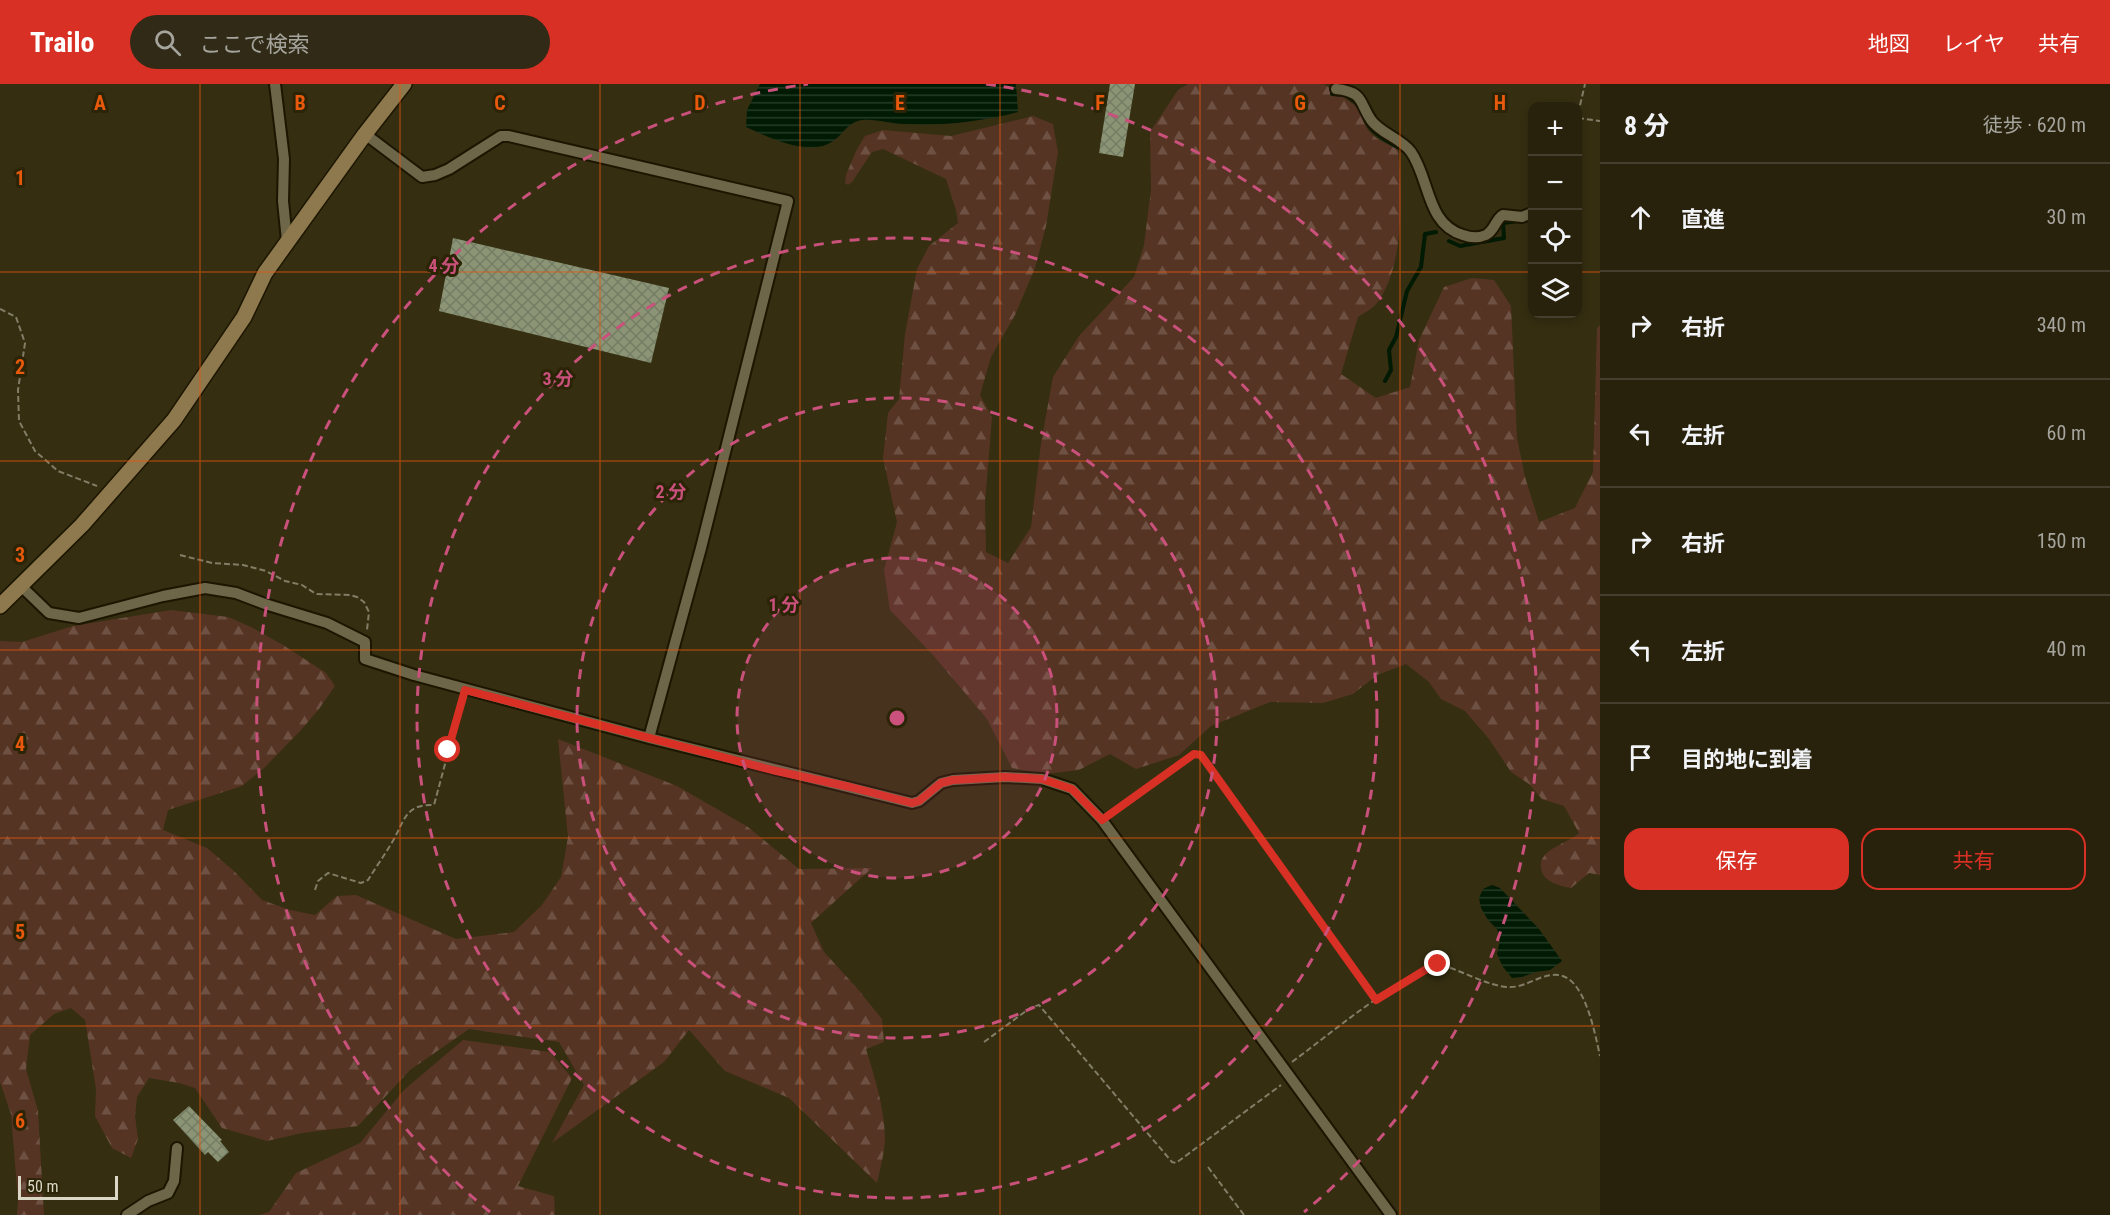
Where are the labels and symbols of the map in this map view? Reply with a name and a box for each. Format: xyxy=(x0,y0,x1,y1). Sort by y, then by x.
text: A xyxy=(94,91,106,115)
text: B xyxy=(294,91,306,115)
text: C xyxy=(494,91,506,115)
text: D xyxy=(694,91,706,115)
text: E xyxy=(895,91,905,115)
text: F xyxy=(1095,91,1105,115)
text: G xyxy=(1294,91,1306,115)
text: H xyxy=(1494,91,1506,115)
text: 1 xyxy=(15,166,25,190)
text: 4 分 xyxy=(428,255,460,276)
text: 2 xyxy=(15,355,25,379)
text: 3 分 xyxy=(542,368,574,389)
text: 2 分 xyxy=(655,481,687,502)
text: 3 xyxy=(15,543,25,567)
text: 1 分 xyxy=(768,594,800,615)
centre of rings xyxy=(887,708,907,728)
text: 4 xyxy=(15,732,25,756)
route start xyxy=(434,736,460,762)
text: 5 xyxy=(15,920,25,944)
route end xyxy=(1424,950,1450,976)
text: 6 xyxy=(15,1109,25,1133)
scale bar xyxy=(18,1173,118,1200)

